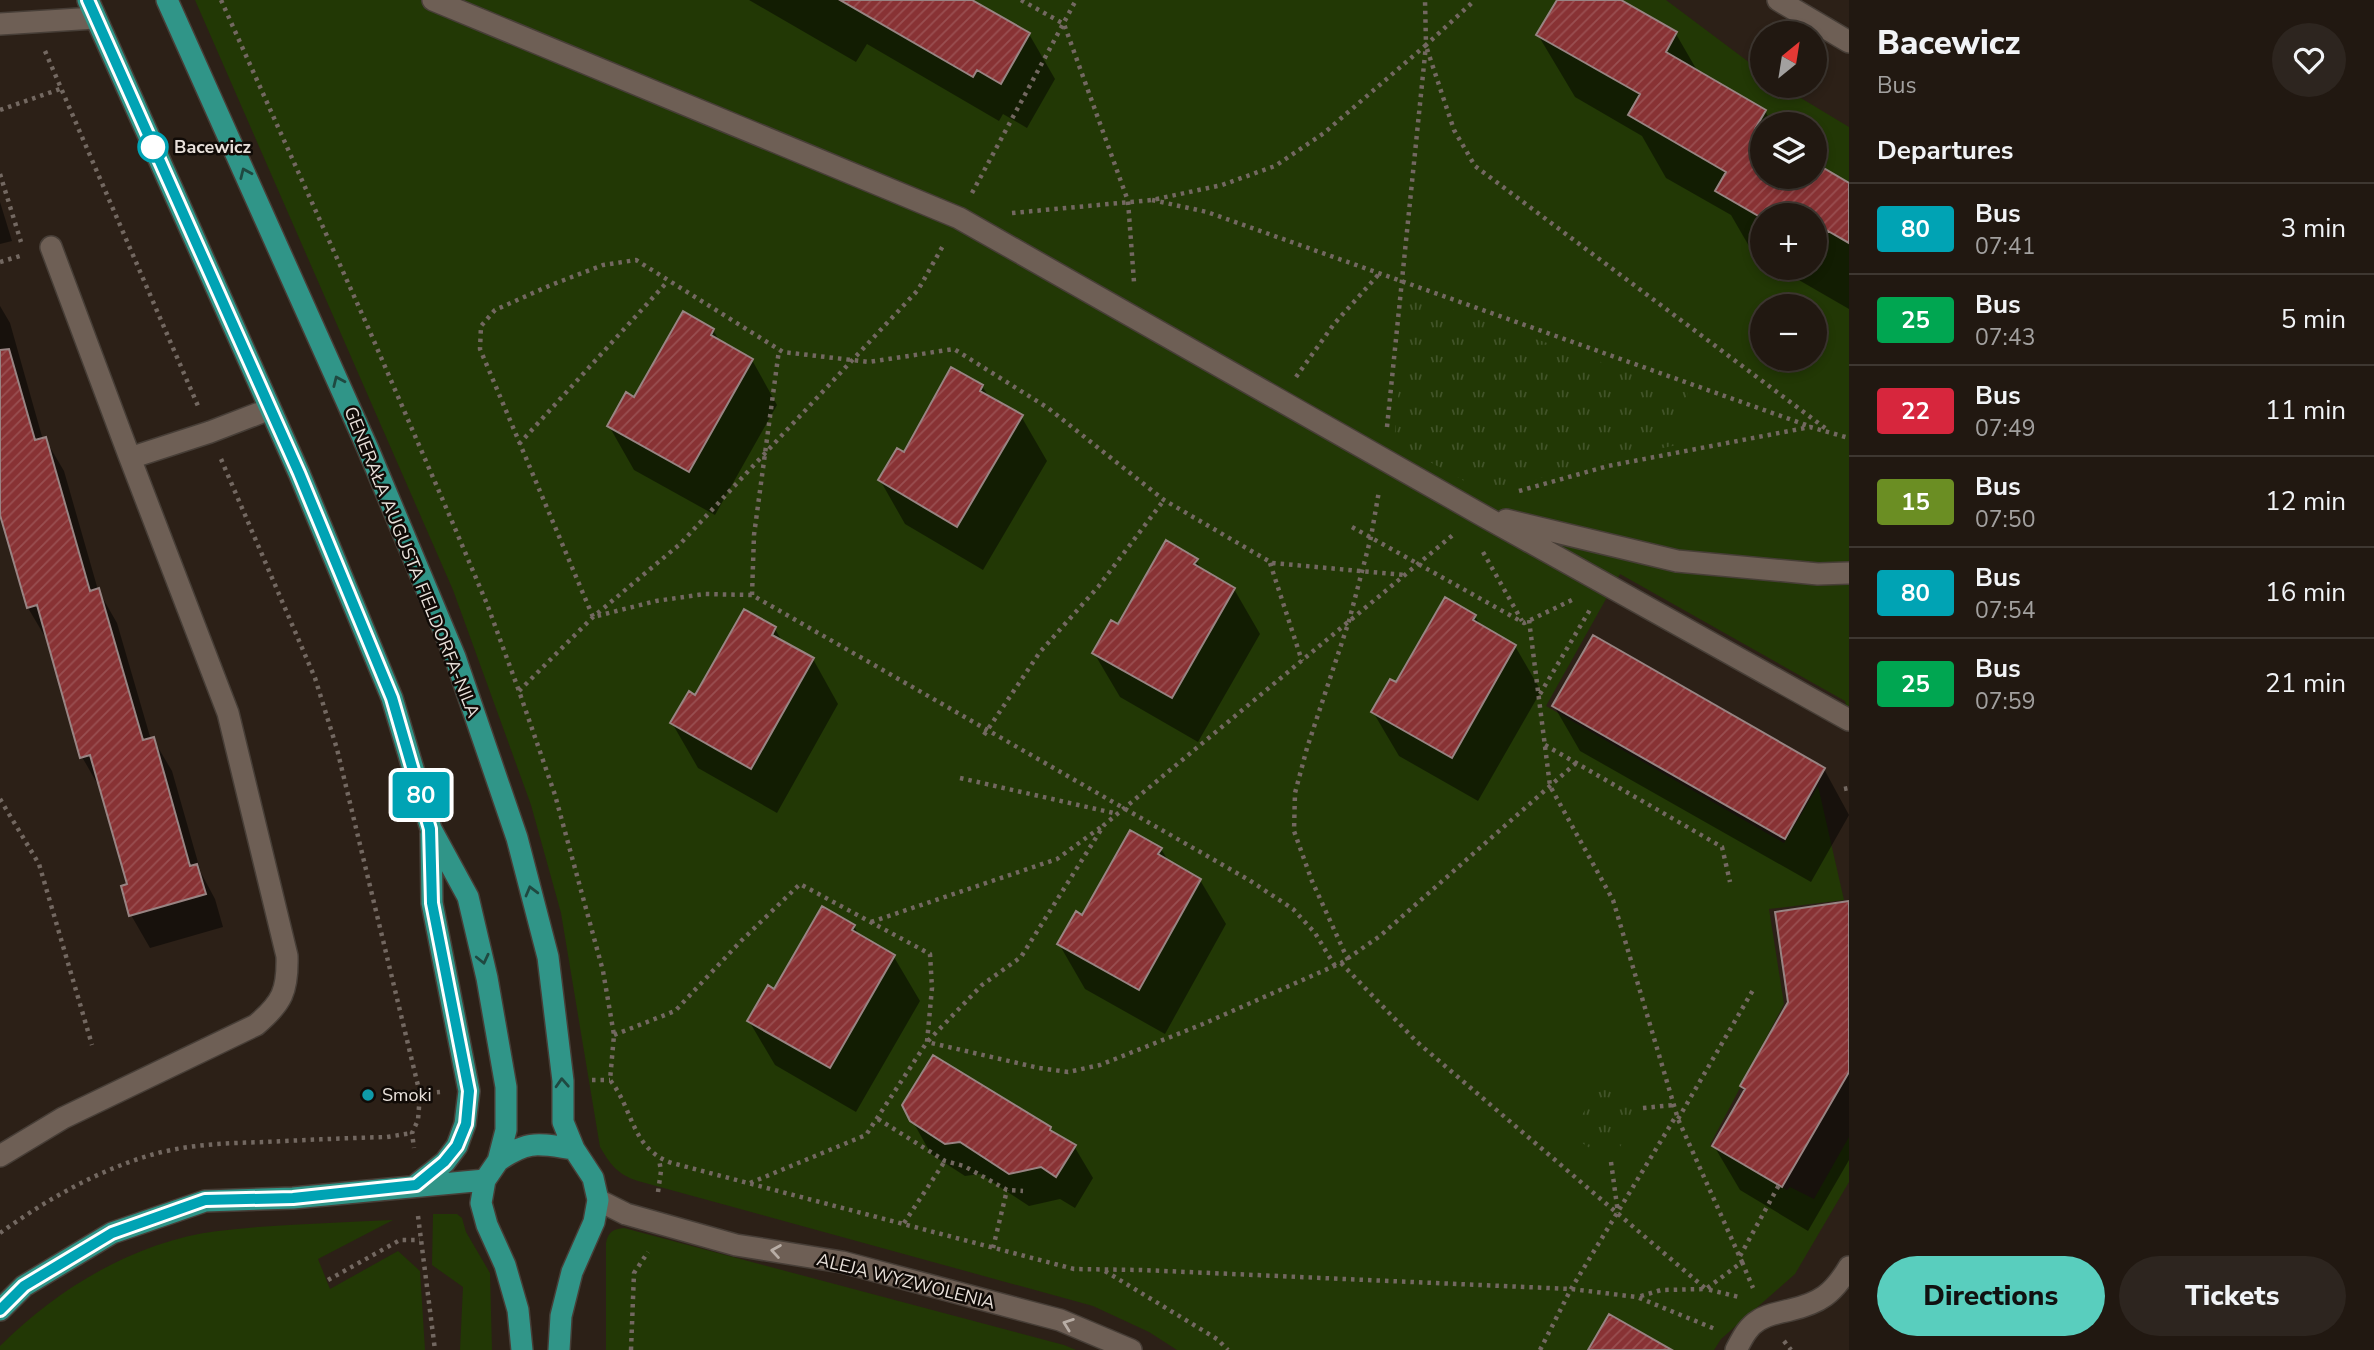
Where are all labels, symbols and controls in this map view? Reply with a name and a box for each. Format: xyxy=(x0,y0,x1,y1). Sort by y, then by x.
north arrow xyxy=(1750,21,1827,98)
map controls xyxy=(1750,21,1827,371)
text: Bacewicz xyxy=(1877,21,2020,66)
button: heart xyxy=(2272,23,2346,97)
text: Bus xyxy=(1877,70,1917,101)
button: layers xyxy=(1750,112,1827,189)
marker: Bacewicz xyxy=(138,132,168,162)
text: Departures xyxy=(1877,133,2013,168)
place label: Bacewicz xyxy=(174,135,252,159)
one-way arrow xyxy=(239,168,253,180)
text: Bus xyxy=(1975,196,2021,231)
button: + xyxy=(1750,203,1827,280)
text: 3 min xyxy=(2281,211,2346,246)
text: 80 xyxy=(1901,213,1930,245)
text: 07:41 xyxy=(1975,231,2035,262)
text: Bus xyxy=(1975,287,2021,322)
button: − xyxy=(1750,294,1827,371)
text: 5 min xyxy=(2281,302,2346,337)
text: 25 xyxy=(1901,304,1930,336)
text: 07:43 xyxy=(1975,322,2035,353)
one-way arrow xyxy=(332,376,346,388)
text: Bus xyxy=(1975,378,2021,413)
text: 11 min xyxy=(2265,393,2346,428)
text: 22 xyxy=(1901,395,1930,427)
street label: GENERAŁA AUGUSTA FIELDORFA-NILA xyxy=(338,403,486,721)
text: 07:49 xyxy=(1975,413,2035,444)
text: Bus xyxy=(1975,469,2021,504)
text: 12 min xyxy=(2265,484,2346,519)
text: 15 xyxy=(1901,486,1930,518)
text: 07:50 xyxy=(1975,504,2035,535)
text: Bus xyxy=(1975,560,2021,595)
text: 16 min xyxy=(2265,575,2346,610)
text: 80 xyxy=(1901,577,1930,609)
text: 07:54 xyxy=(1975,595,2035,626)
text: Bus xyxy=(1975,651,2021,686)
text: 21 min xyxy=(2265,666,2346,701)
text: 25 xyxy=(1901,668,1930,700)
text: 07:59 xyxy=(1975,686,2035,717)
line badge: 80 xyxy=(390,772,452,818)
text: 80 xyxy=(407,779,435,811)
one-way arrow xyxy=(525,885,539,897)
one-way arrow xyxy=(475,953,489,965)
one-way arrow xyxy=(555,1077,570,1088)
place label: Smoki xyxy=(382,1083,432,1107)
marker: Smoki xyxy=(360,1087,376,1103)
one-way arrow xyxy=(770,1244,782,1259)
street label: ALEJA WYZWOLENIA xyxy=(814,1247,998,1315)
button: Directions xyxy=(1877,1256,2105,1336)
button: Tickets xyxy=(2119,1256,2346,1336)
one-way arrow xyxy=(1062,1318,1074,1332)

